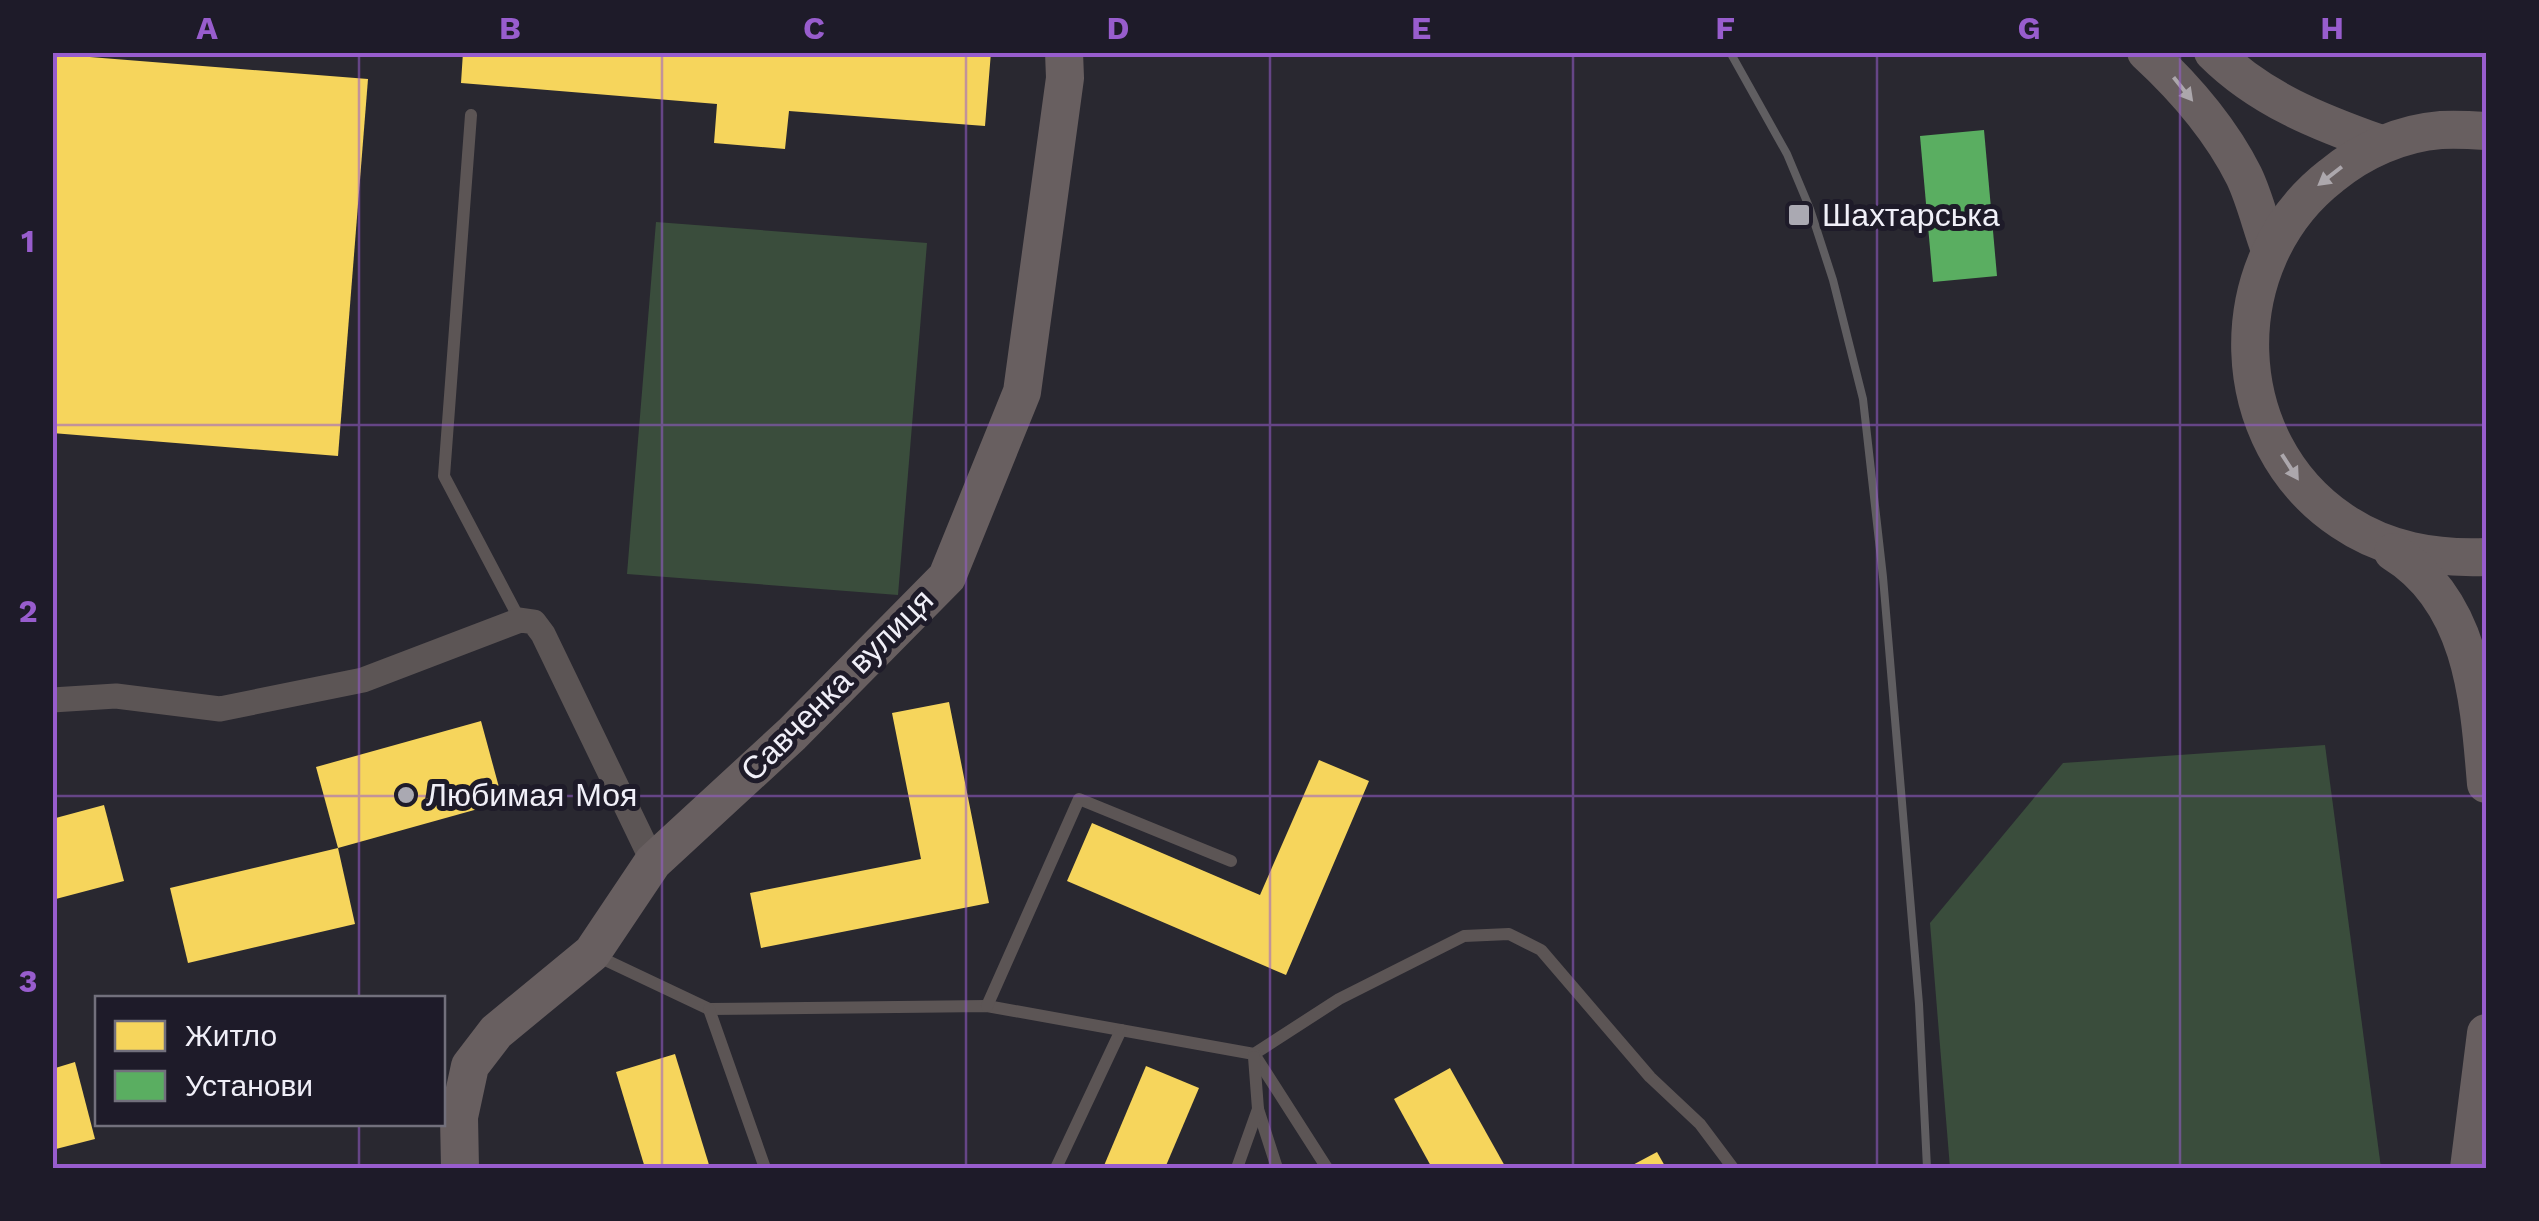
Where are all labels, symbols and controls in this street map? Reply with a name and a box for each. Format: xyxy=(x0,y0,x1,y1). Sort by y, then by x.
text: A xyxy=(196,9,218,47)
text: B xyxy=(499,9,521,47)
text: C xyxy=(803,9,825,47)
text: D xyxy=(1107,9,1129,47)
text: E xyxy=(1411,9,1431,47)
text: F xyxy=(1715,9,1735,47)
text: G xyxy=(2017,9,2041,47)
text: H xyxy=(2320,9,2344,47)
one-way arrow xyxy=(2172,77,2193,102)
one-way arrow xyxy=(2317,165,2343,186)
place label: Шахтарська xyxy=(1822,196,2000,234)
marker: Шахтарська xyxy=(1786,202,1812,228)
text: 1 xyxy=(21,222,35,260)
one-way arrow xyxy=(2280,453,2298,480)
street label: Савченка вулиця xyxy=(733,581,941,789)
text: 2 xyxy=(18,592,38,630)
place label: Любимая Моя xyxy=(426,776,637,814)
marker: Любимая Моя xyxy=(395,784,417,806)
text: 3 xyxy=(19,962,37,1000)
legend xyxy=(95,996,445,1126)
text: Житло xyxy=(185,1018,277,1053)
text: Установи xyxy=(185,1068,313,1103)

